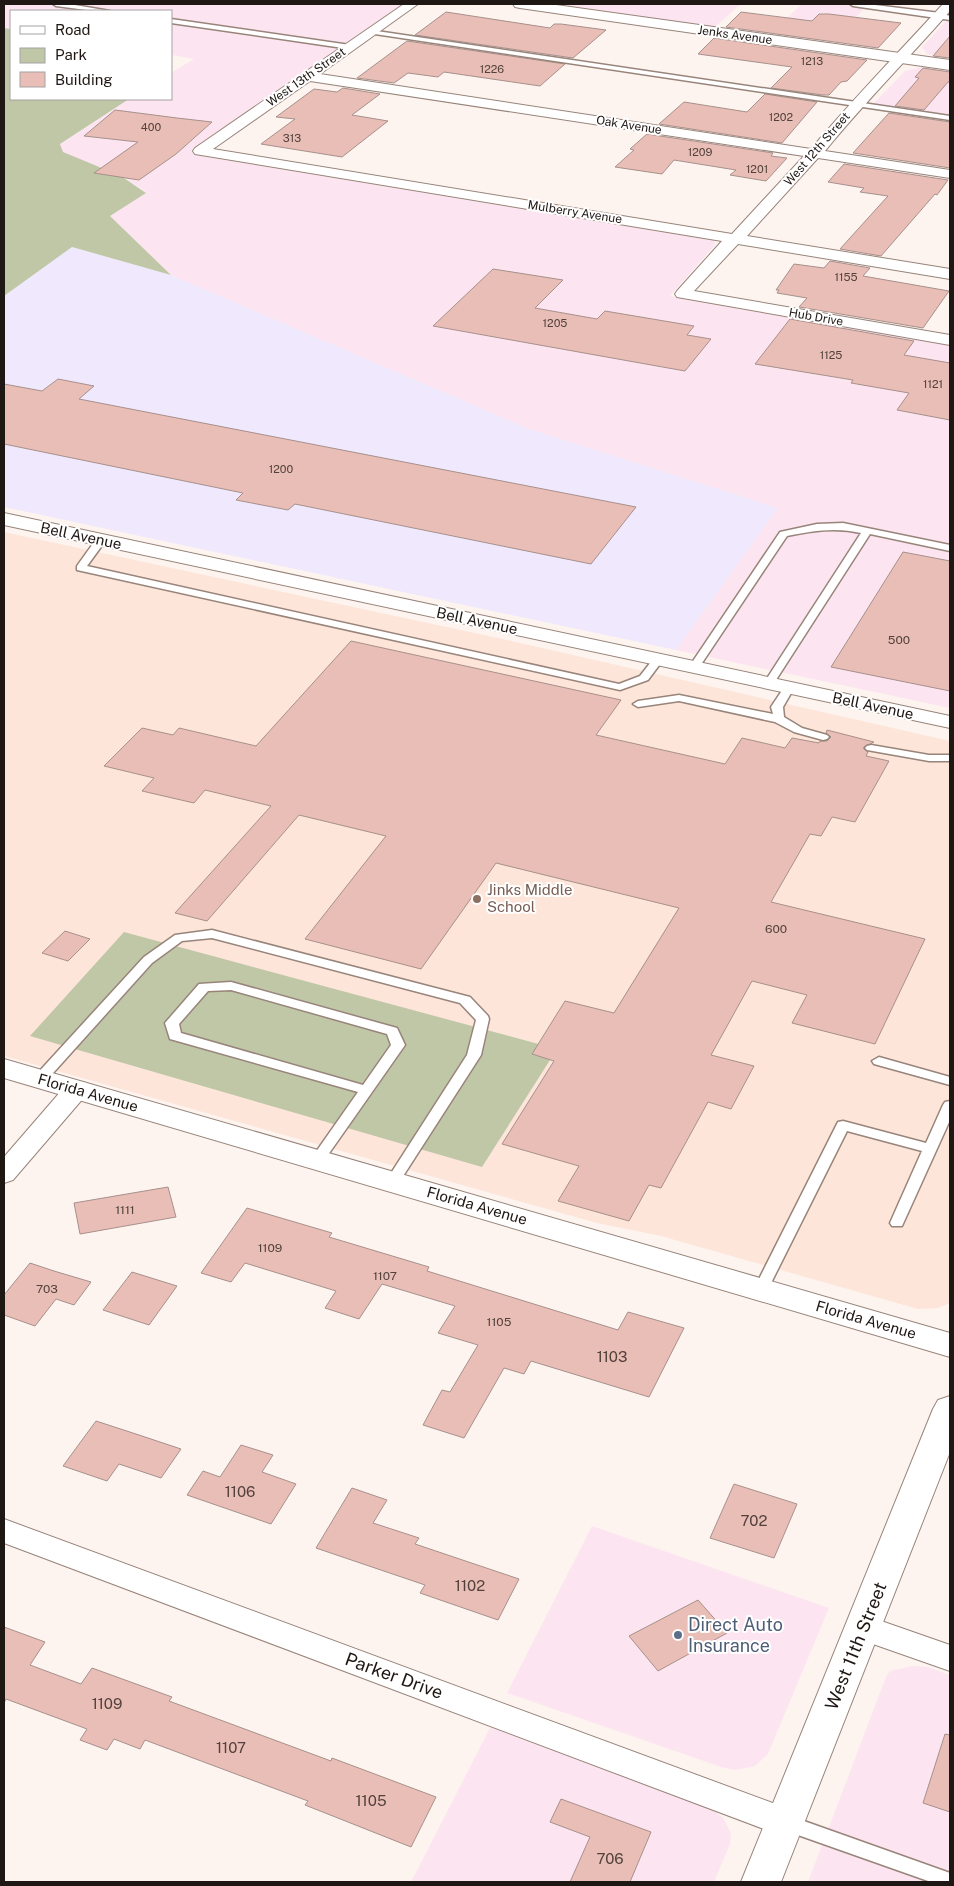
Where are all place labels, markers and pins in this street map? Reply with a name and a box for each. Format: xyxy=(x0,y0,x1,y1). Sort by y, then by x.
place label: Jinks Middle School xyxy=(487,881,572,915)
marker: Jinks Middle School xyxy=(471,893,483,905)
place label: Direct Auto Insurance xyxy=(688,1614,783,1656)
marker: Direct Auto Insurance xyxy=(672,1629,684,1641)

